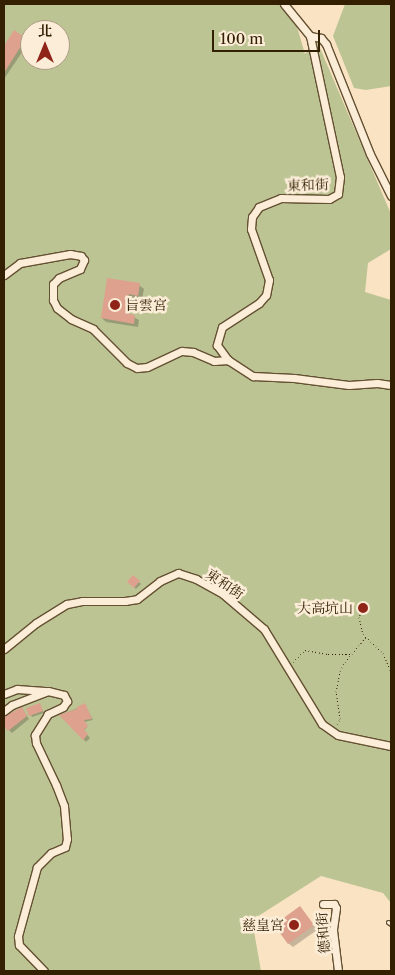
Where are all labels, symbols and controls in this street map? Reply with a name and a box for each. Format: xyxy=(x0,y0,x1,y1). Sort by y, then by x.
north arrow xyxy=(20,20,70,70)
scale bar xyxy=(215,20,322,52)
text: 北 xyxy=(38,22,52,40)
text: 100 m xyxy=(220,29,263,48)
street label: 東和街 xyxy=(287,176,329,194)
place label: 旨雲宮 xyxy=(125,297,167,313)
marker: 旨雲宮 xyxy=(109,299,121,311)
street label: 東和街 xyxy=(203,565,247,603)
place label: 大高坑山 xyxy=(297,600,353,616)
marker: 大高坑山 xyxy=(357,602,369,614)
street label: 德和街 xyxy=(313,911,333,955)
place label: 慈皇宮 xyxy=(242,917,284,933)
marker: 慈皇宮 xyxy=(288,919,300,931)

